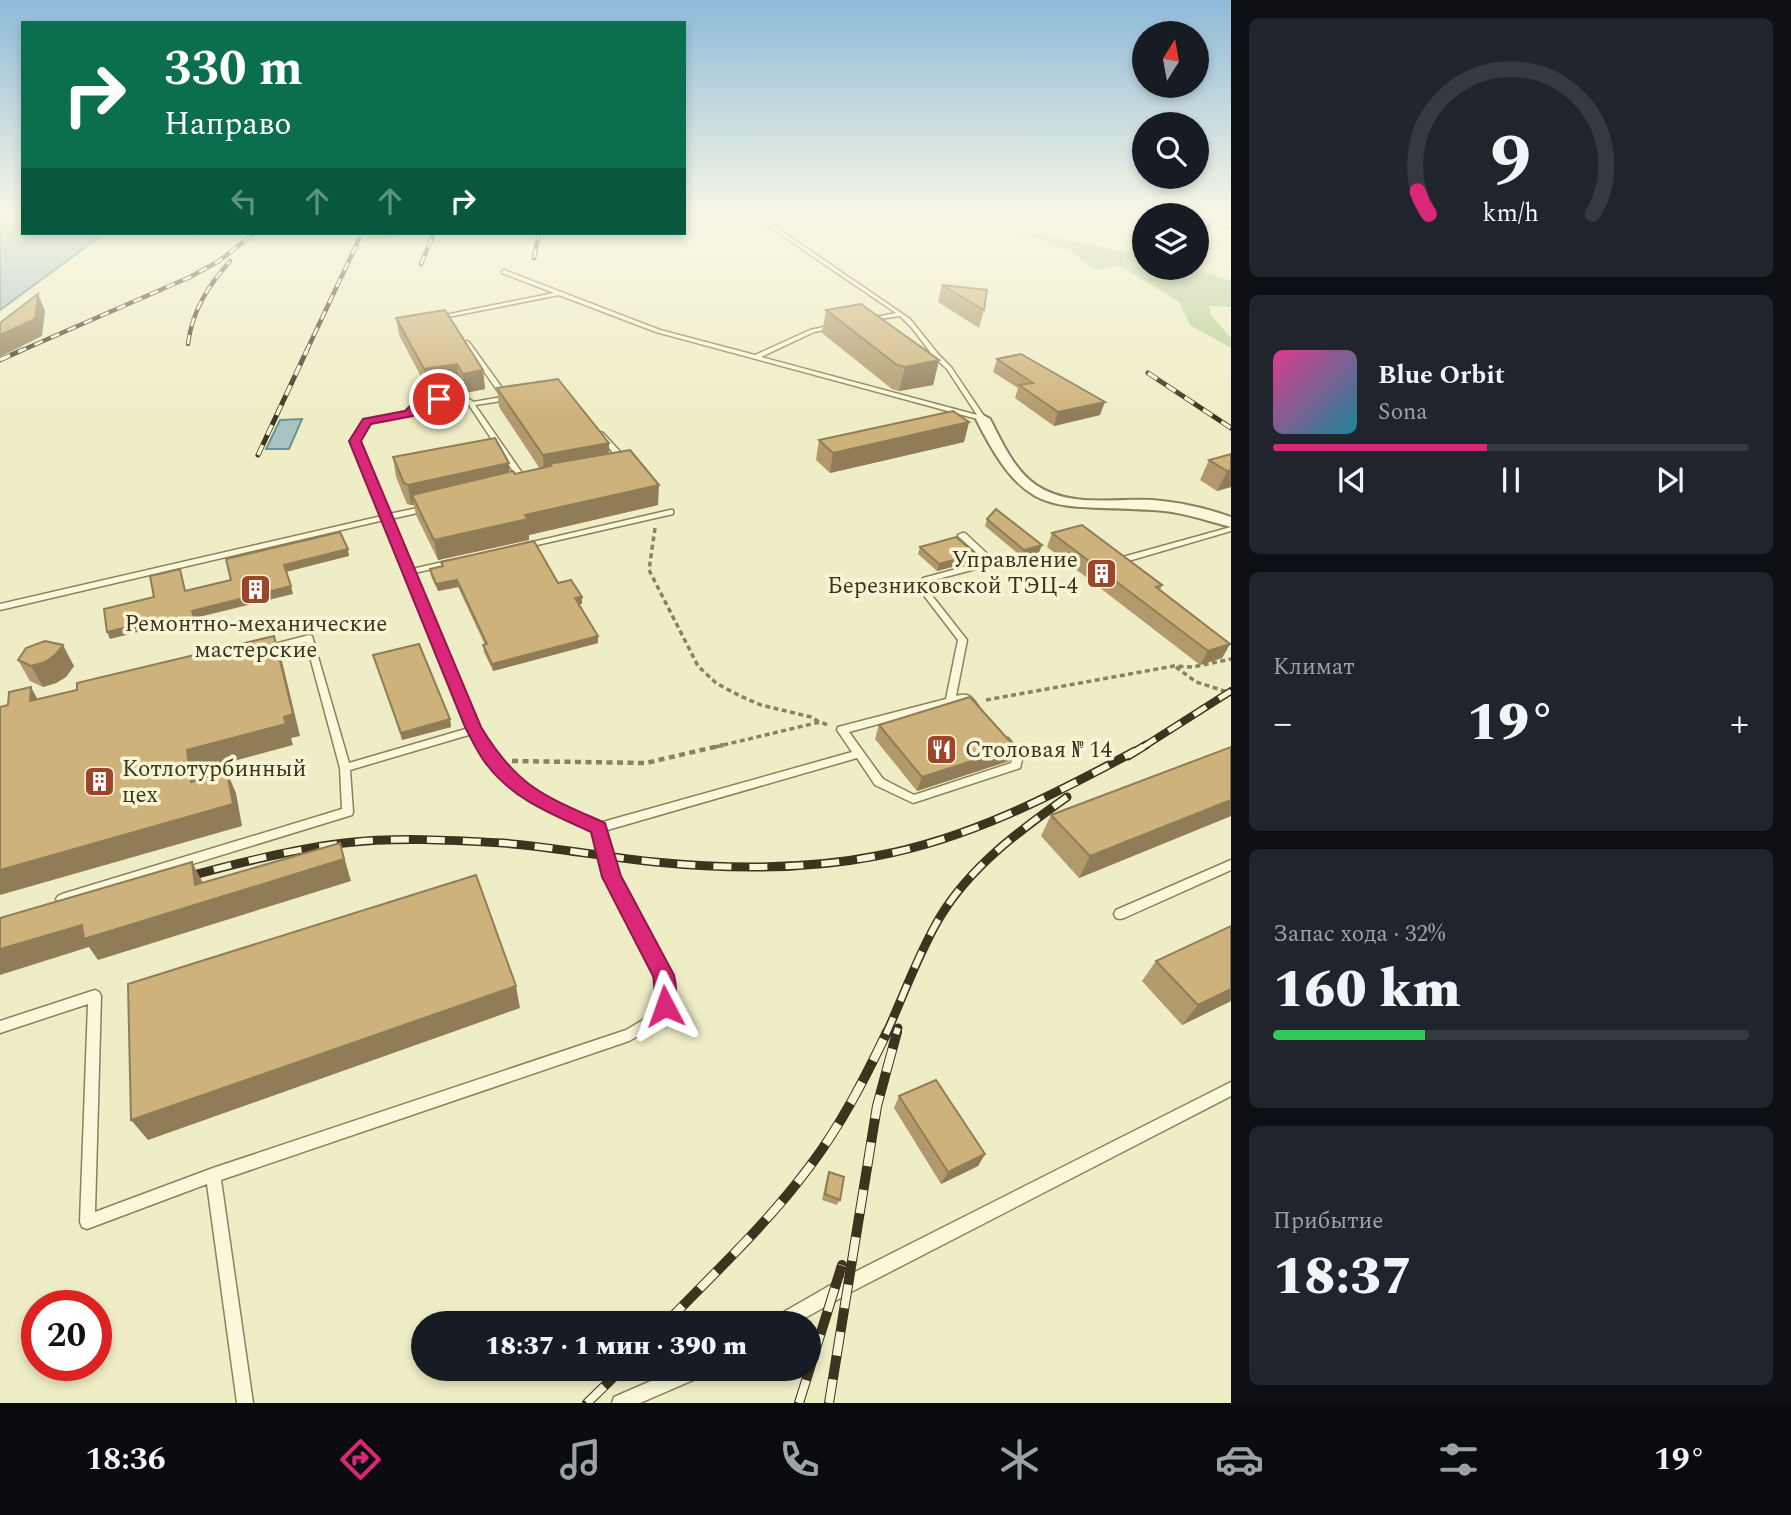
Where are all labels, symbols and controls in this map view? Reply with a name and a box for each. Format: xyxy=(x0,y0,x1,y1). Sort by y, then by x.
north arrow xyxy=(1132,21,1209,98)
map controls xyxy=(1132,21,1209,280)
text: 330 m xyxy=(164,32,303,107)
icon: right xyxy=(49,49,140,140)
text: Направо xyxy=(164,100,291,149)
text: 9 xyxy=(1491,107,1531,218)
button: search xyxy=(1132,112,1209,189)
icon: left xyxy=(225,182,263,220)
icon: ahead xyxy=(298,182,336,220)
icon: ahead xyxy=(371,182,409,220)
icon: right xyxy=(444,182,482,220)
text: km/h xyxy=(1483,194,1539,232)
button: layers xyxy=(1132,203,1209,280)
text: Blue Orbit xyxy=(1378,355,1505,395)
pin xyxy=(409,369,469,429)
icon: arrive xyxy=(420,380,458,418)
text: Sona xyxy=(1378,395,1428,430)
icon: previous xyxy=(1333,461,1371,499)
icon: pause xyxy=(1492,461,1530,499)
icon: next xyxy=(1651,461,1689,499)
place label: Управление Березниковской ТЭЦ-4 xyxy=(827,543,1078,604)
building icon: Управление Березниковской ТЭЦ-4 xyxy=(1084,556,1118,590)
building icon: Ремонтно-механические мастерские xyxy=(239,573,273,607)
place label: Ремонтно-механические мастерские xyxy=(125,607,387,668)
text: Климат xyxy=(1273,650,1355,685)
text: 19° xyxy=(1467,684,1555,763)
text: − xyxy=(1273,695,1292,753)
text: + xyxy=(1730,695,1749,753)
restaurant icon: Cтоловая № 14 xyxy=(925,733,959,767)
place label: Cтоловая № 14 xyxy=(965,733,1112,768)
place label: Котлотурбинный цех xyxy=(122,752,306,813)
building icon: Котлотурбинный цех xyxy=(82,765,116,799)
text: Запас хода · 32% xyxy=(1273,917,1445,952)
text: 160 km xyxy=(1273,951,1461,1030)
position arrow xyxy=(628,969,702,1043)
text: Прибытие xyxy=(1273,1204,1384,1239)
text: 18:37 xyxy=(1273,1238,1412,1317)
speed limit sign: 20 xyxy=(21,1290,112,1381)
text: 18:37 · 1 мин · 390 m xyxy=(485,1326,747,1366)
text: 18:36 xyxy=(85,1435,166,1484)
icon: directions xyxy=(336,1435,385,1484)
icon: music xyxy=(556,1435,605,1484)
icon: phone xyxy=(775,1435,824,1484)
icon: climate xyxy=(995,1435,1044,1484)
icon: car xyxy=(1215,1435,1264,1484)
icon: filters xyxy=(1434,1435,1483,1484)
text: 19° xyxy=(1654,1435,1706,1484)

